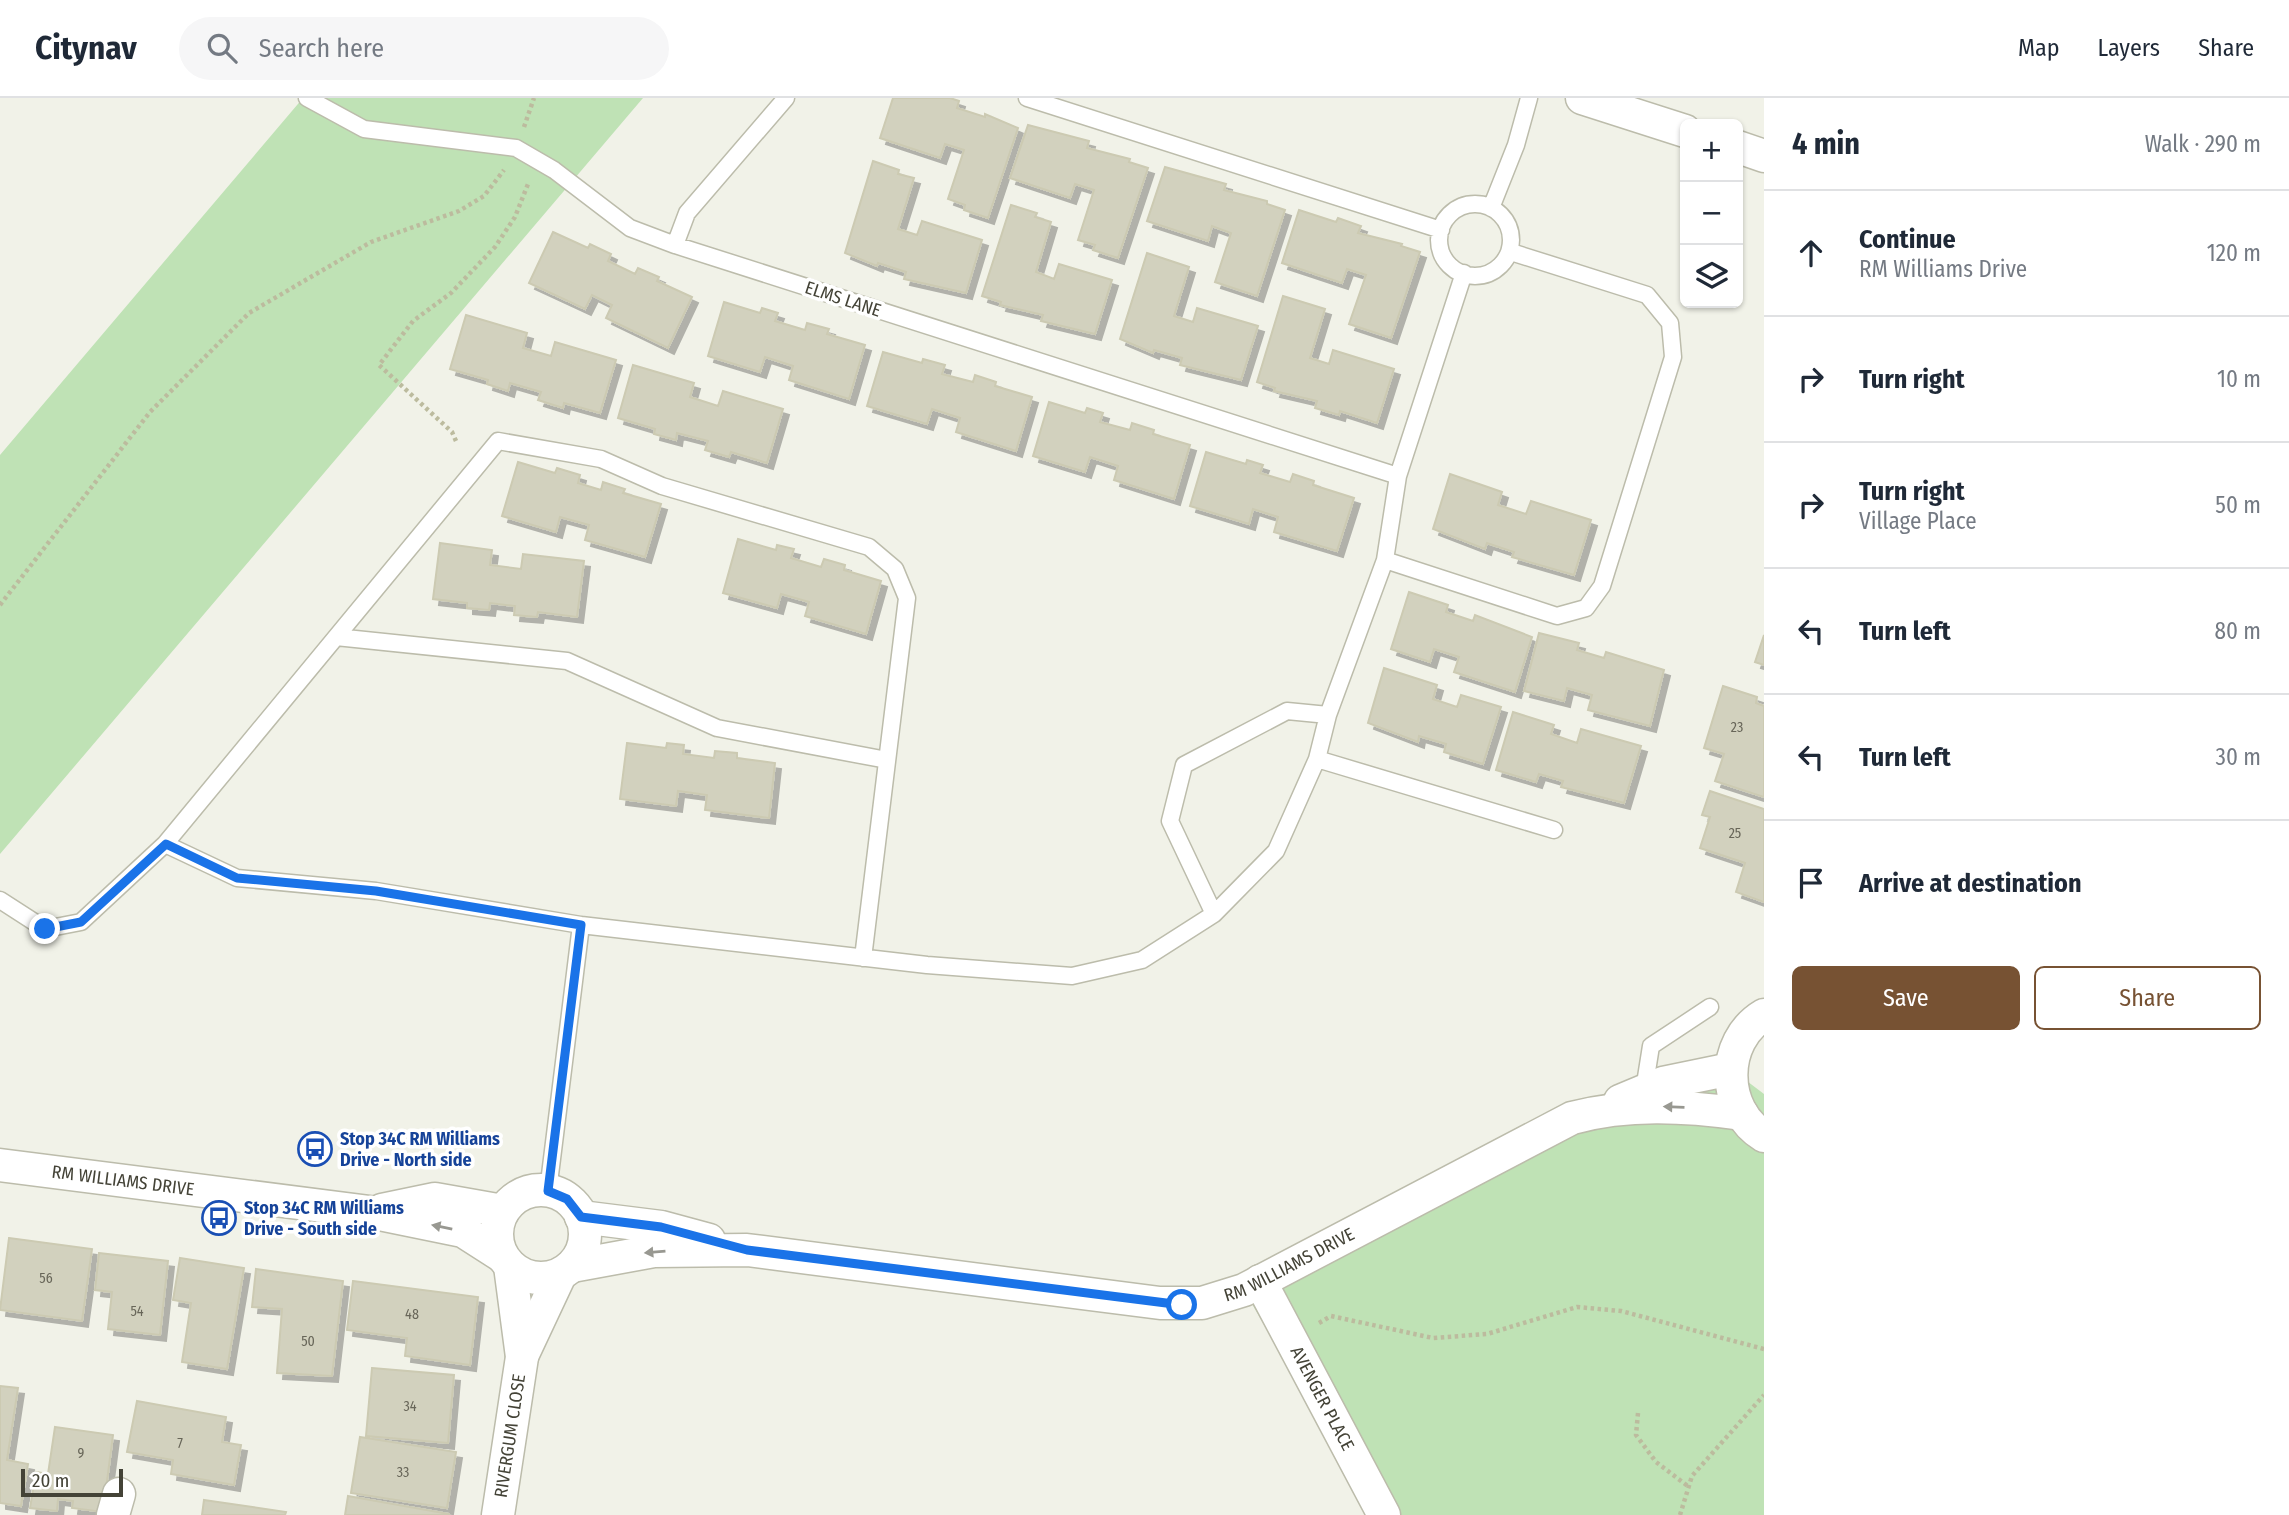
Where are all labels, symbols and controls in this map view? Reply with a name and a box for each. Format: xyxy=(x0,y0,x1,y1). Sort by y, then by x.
search box xyxy=(179,17,669,80)
text: Citynav xyxy=(35,28,137,68)
icon: search xyxy=(203,29,241,67)
text: Search here xyxy=(259,33,384,64)
text: Map xyxy=(2018,34,2060,62)
text: Layers xyxy=(2098,34,2160,62)
text: Share xyxy=(2198,34,2254,62)
map controls xyxy=(1680,119,1743,308)
button: + xyxy=(1680,119,1743,182)
text: 4 min xyxy=(1792,126,1860,162)
text: Walk · 290 m xyxy=(2145,130,2261,158)
button: − xyxy=(1680,182,1743,245)
text: Continue xyxy=(1859,224,1956,255)
icon: ahead xyxy=(1792,234,1830,272)
text: 120 m xyxy=(2207,239,2261,267)
button: layers xyxy=(1680,245,1743,308)
text: RM Williams Drive xyxy=(1859,255,2027,283)
street label: ELMS LANE xyxy=(802,276,884,322)
icon: right xyxy=(1792,360,1830,398)
text: Turn right xyxy=(1859,364,1965,395)
text: 10 m xyxy=(2217,365,2261,393)
text: Turn right xyxy=(1859,476,1965,507)
icon: right xyxy=(1792,486,1830,524)
text: 50 m xyxy=(2215,491,2261,519)
text: Village Place xyxy=(1859,507,1977,535)
icon: left xyxy=(1792,612,1830,650)
text: Turn left xyxy=(1859,616,1951,647)
text: 80 m xyxy=(2214,617,2261,645)
house number: 23 xyxy=(1731,719,1743,736)
icon: left xyxy=(1792,738,1830,776)
text: Turn left xyxy=(1859,742,1951,773)
text: 30 m xyxy=(2216,743,2261,771)
house number: 25 xyxy=(1729,825,1741,842)
icon: arrive xyxy=(1792,864,1830,902)
text: Arrive at destination xyxy=(1859,868,2082,899)
route end xyxy=(29,913,60,944)
button: Save xyxy=(1792,966,2020,1030)
button: Share xyxy=(2034,966,2261,1030)
one-way arrow xyxy=(1663,1101,1685,1112)
place label: Stop 34C RM Williams Drive - North side xyxy=(340,1128,500,1171)
bus stop icon: Stop 34C RM Williams Drive - North side xyxy=(296,1130,334,1168)
street label: RM WILLIAMS DRIVE xyxy=(50,1161,196,1201)
place label: Stop 34C RM Williams Drive - South side xyxy=(244,1197,404,1240)
bus stop icon: Stop 34C RM Williams Drive - South side xyxy=(200,1199,238,1237)
one-way arrow xyxy=(431,1222,453,1233)
street label: RM WILLIAMS DRIVE xyxy=(1221,1223,1358,1307)
one-way arrow xyxy=(644,1247,666,1258)
house number: 56 xyxy=(39,1270,53,1287)
route start xyxy=(1166,1289,1197,1320)
house number: 54 xyxy=(130,1303,144,1320)
house number: 48 xyxy=(405,1306,419,1323)
house number: 50 xyxy=(301,1333,315,1350)
street label: AVENGER PLACE xyxy=(1286,1343,1359,1454)
street label: RIVERGUM CLOSE xyxy=(490,1373,530,1499)
house number: 34 xyxy=(403,1398,417,1415)
house number: 7 xyxy=(177,1435,183,1452)
house number: 9 xyxy=(78,1445,85,1462)
house number: 33 xyxy=(397,1464,409,1481)
scale bar xyxy=(21,1466,122,1498)
text: 20 m xyxy=(32,1469,69,1492)

